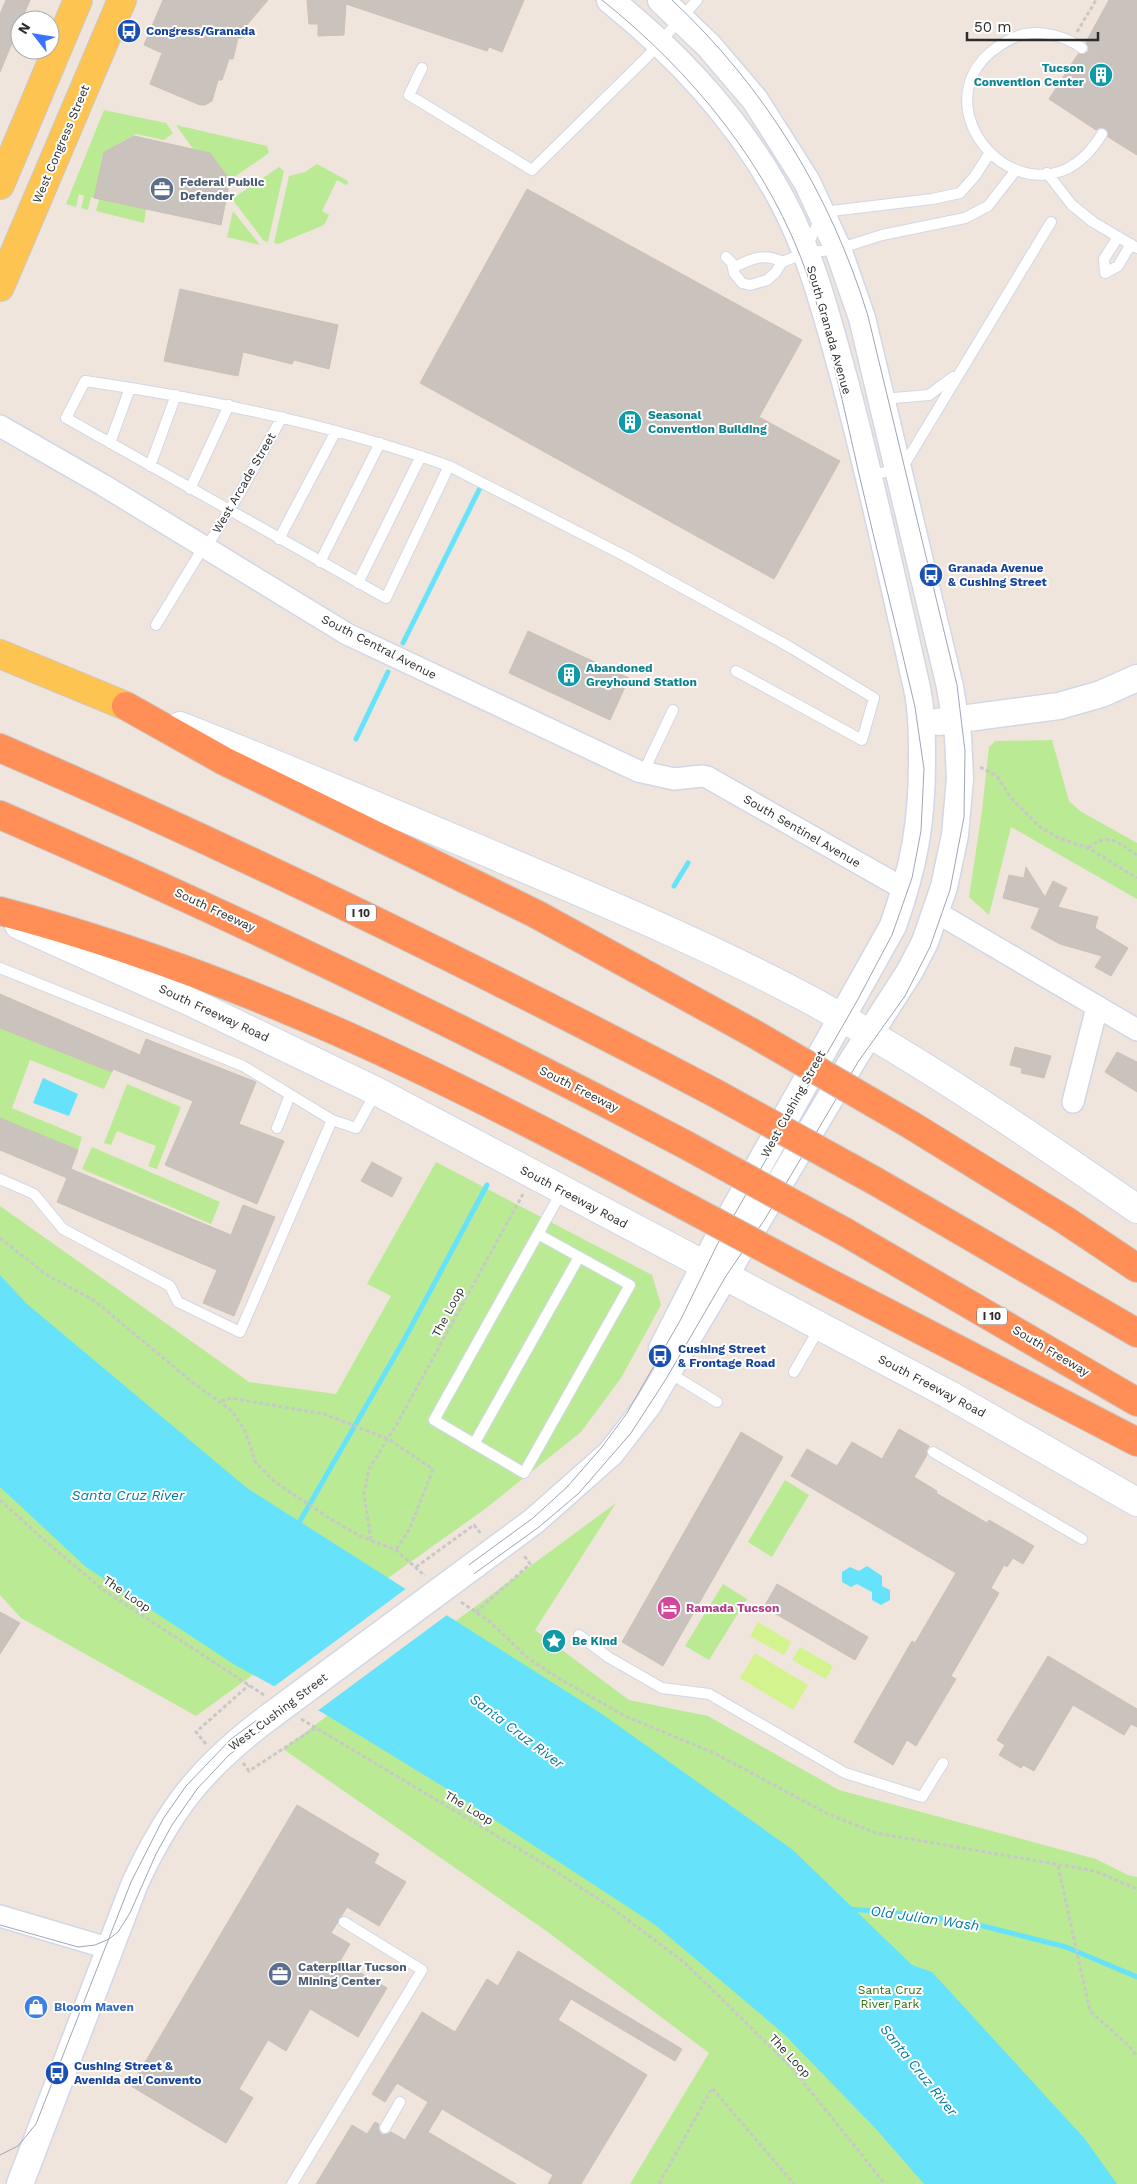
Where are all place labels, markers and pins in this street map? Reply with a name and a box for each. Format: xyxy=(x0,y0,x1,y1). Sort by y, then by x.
bus stop icon: Congress/Granada xyxy=(116,18,142,44)
place label: Congress/Granada xyxy=(146,24,255,38)
place label: Tucson Convention Center xyxy=(974,61,1085,89)
building icon: Tucson Convention Center xyxy=(1088,62,1114,88)
place label: Federal Public Defender xyxy=(180,175,265,203)
office icon: Federal Public Defender xyxy=(149,176,175,202)
place label: Seasonal Convention Building xyxy=(648,408,767,436)
building icon: Seasonal Convention Building xyxy=(617,409,643,435)
place label: Granada Avenue & Cushing Street xyxy=(948,561,1048,589)
bus stop icon: Granada Avenue & Cushing Street xyxy=(918,562,944,588)
place label: Abandoned Greyhound Station xyxy=(586,661,697,689)
building icon: Abandoned Greyhound Station xyxy=(556,662,582,688)
place label: Cushing Street & Frontage Road xyxy=(678,1342,775,1370)
bus stop icon: Cushing Street & Frontage Road xyxy=(647,1343,673,1369)
hotel icon: Ramada Tucson xyxy=(656,1595,682,1621)
place label: Ramada Tucson xyxy=(686,1601,779,1615)
place icon: Be Kind xyxy=(541,1628,567,1654)
place label: Be Kind xyxy=(572,1634,617,1648)
place label: Caterpillar Tucson Mining Center xyxy=(298,1960,407,1988)
office icon: Caterpillar Tucson Mining Center xyxy=(267,1961,293,1987)
shop icon: Bloom Maven xyxy=(23,1994,49,2020)
place label: Bloom Maven xyxy=(54,2000,134,2014)
place label: Cushing Street & Avenida del Convento xyxy=(74,2059,202,2087)
bus stop icon: Cushing Street & Avenida del Convento xyxy=(44,2060,70,2086)

